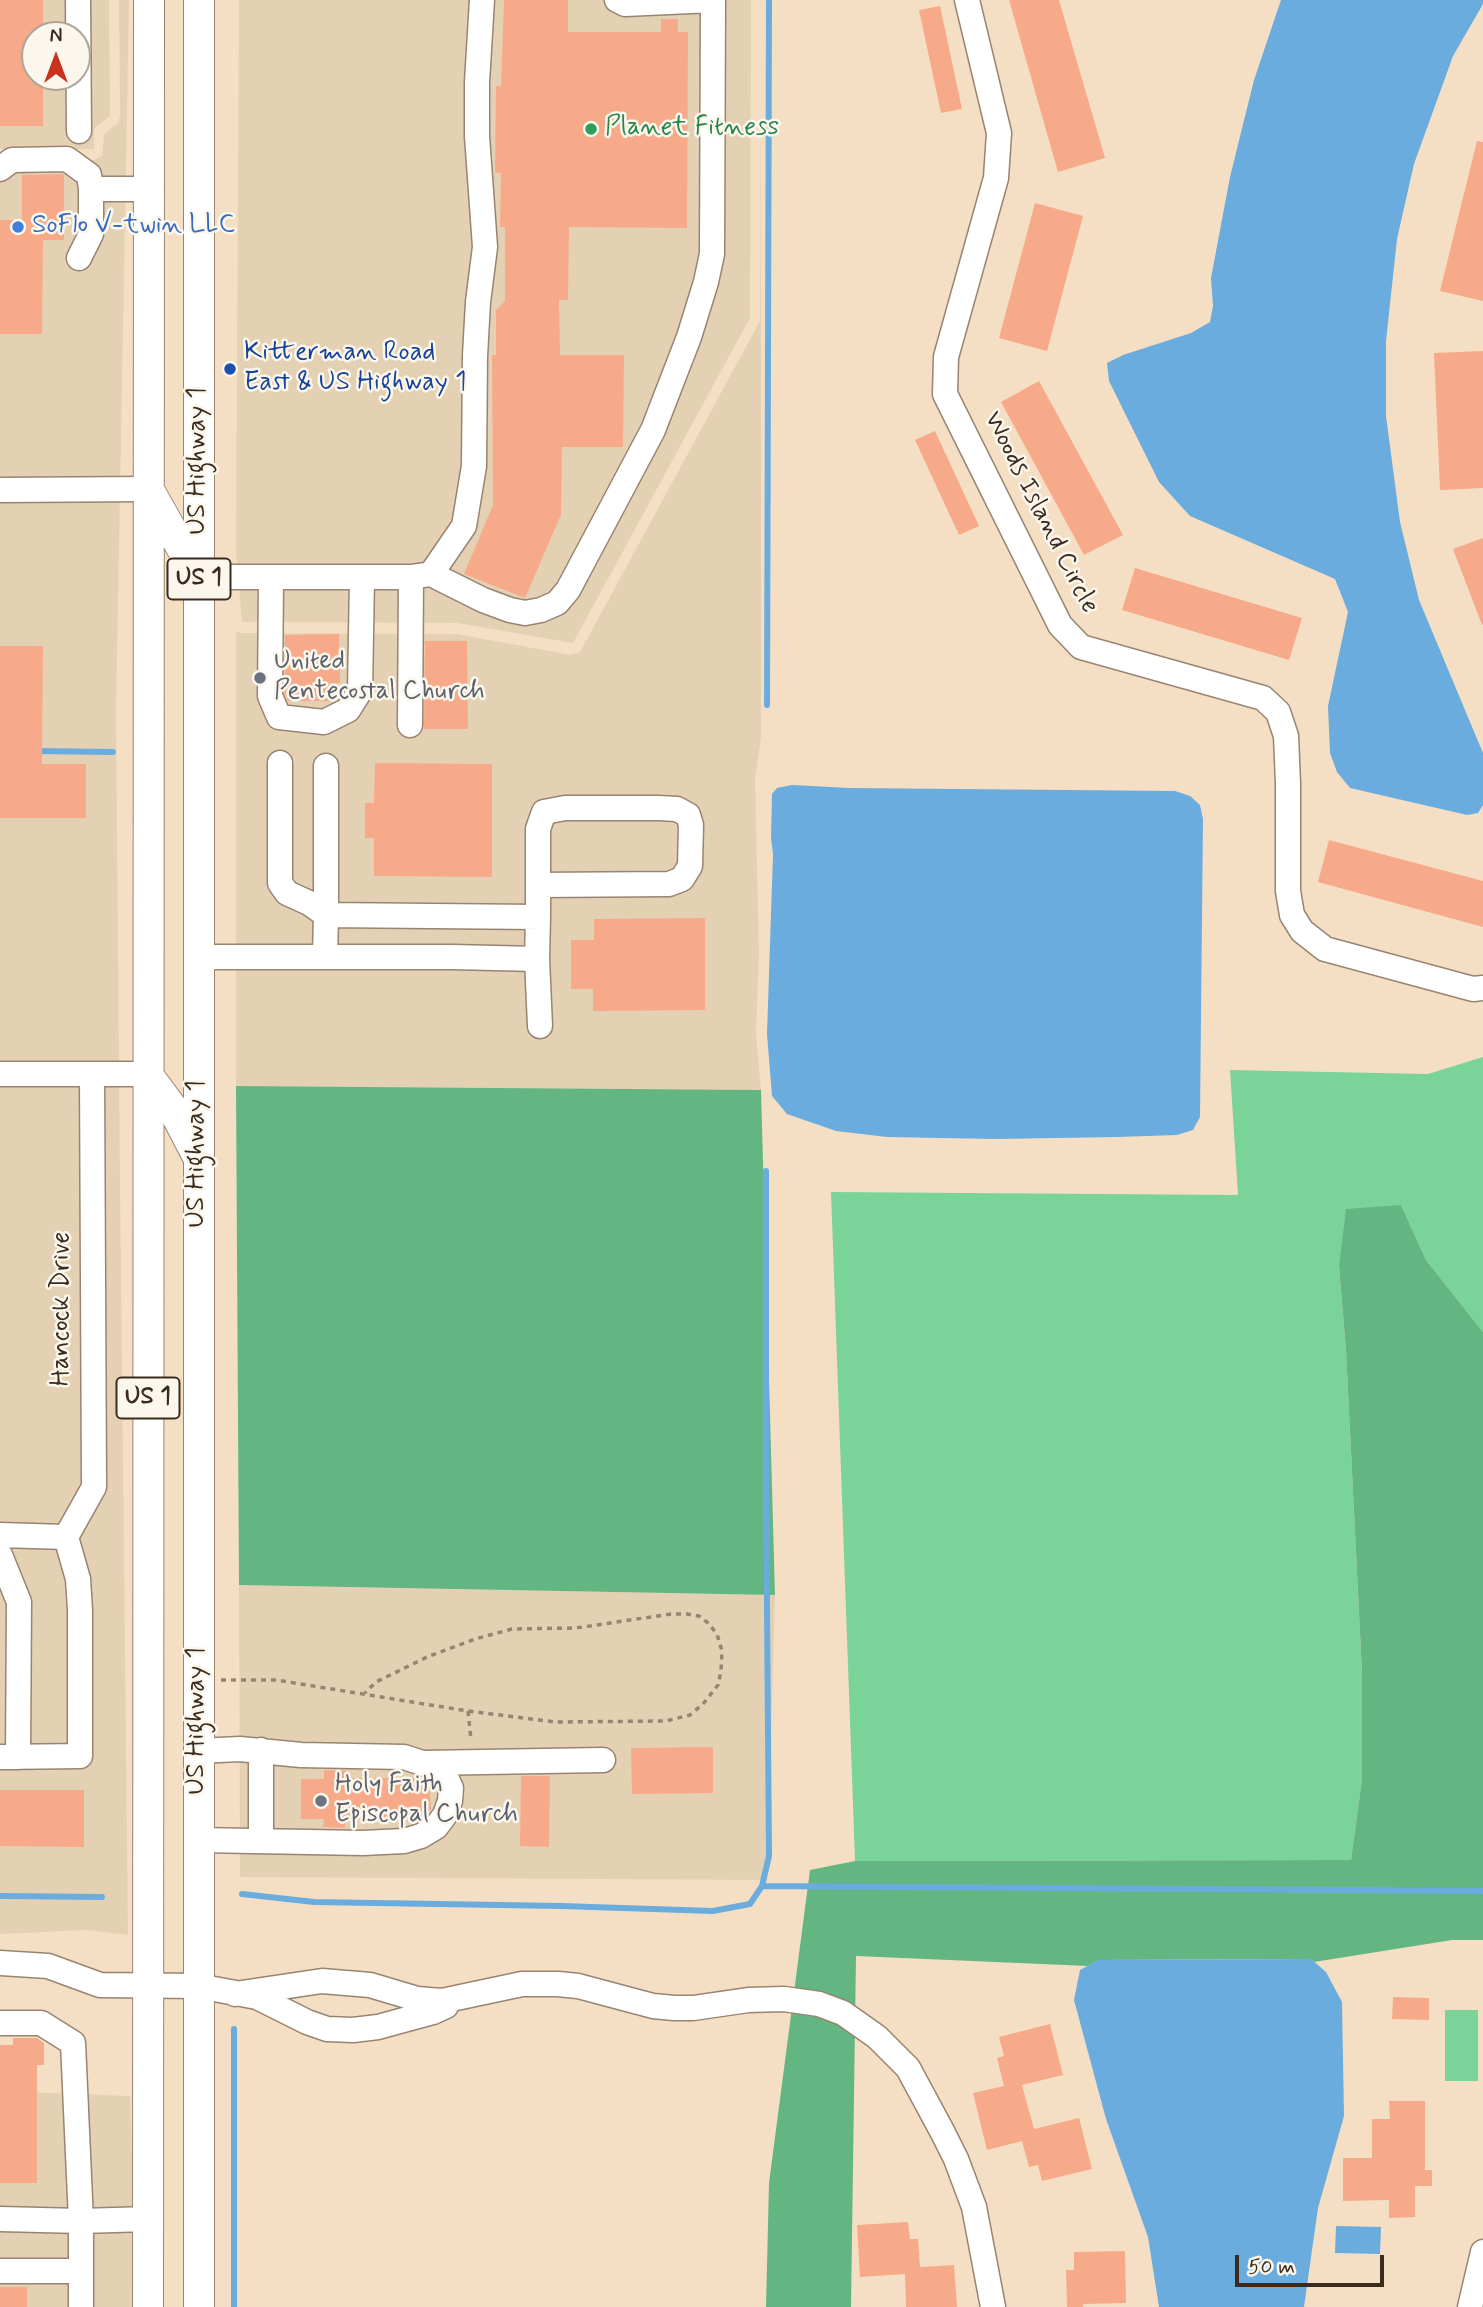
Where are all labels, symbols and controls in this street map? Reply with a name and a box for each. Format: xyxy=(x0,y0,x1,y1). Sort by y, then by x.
north arrow xyxy=(21,21,91,91)
text: N xyxy=(50,24,62,49)
place label: Planet Fitness xyxy=(605,113,779,145)
marker: Planet Fitness xyxy=(583,121,599,137)
place label: SoFlo V-twin LLC xyxy=(32,211,235,243)
marker: SoFlo V-twin LLC xyxy=(10,219,26,235)
place label: Kitterman Road East & US Highway 1 xyxy=(244,338,467,400)
marker: Kitterman Road East & US Highway 1 xyxy=(222,361,238,377)
street label: US Highway 1 xyxy=(183,387,215,535)
street label: Woods Island Circle xyxy=(976,407,1104,619)
road number: US 1 xyxy=(168,558,230,600)
place label: United Pentecostal Church xyxy=(274,647,485,708)
marker: United Pentecostal Church xyxy=(252,670,268,686)
street label: US Highway 1 xyxy=(182,1080,214,1228)
street label: Hancock Drive xyxy=(47,1232,79,1386)
road number: US 1 xyxy=(116,1378,180,1418)
street label: US Highway 1 xyxy=(182,1647,214,1795)
place label: Holy Faith Episcopal Church xyxy=(335,1770,518,1831)
marker: Holy Faith Episcopal Church xyxy=(313,1793,329,1809)
scale bar xyxy=(1238,2240,1387,2284)
text: 50 m xyxy=(1248,2253,1295,2281)

